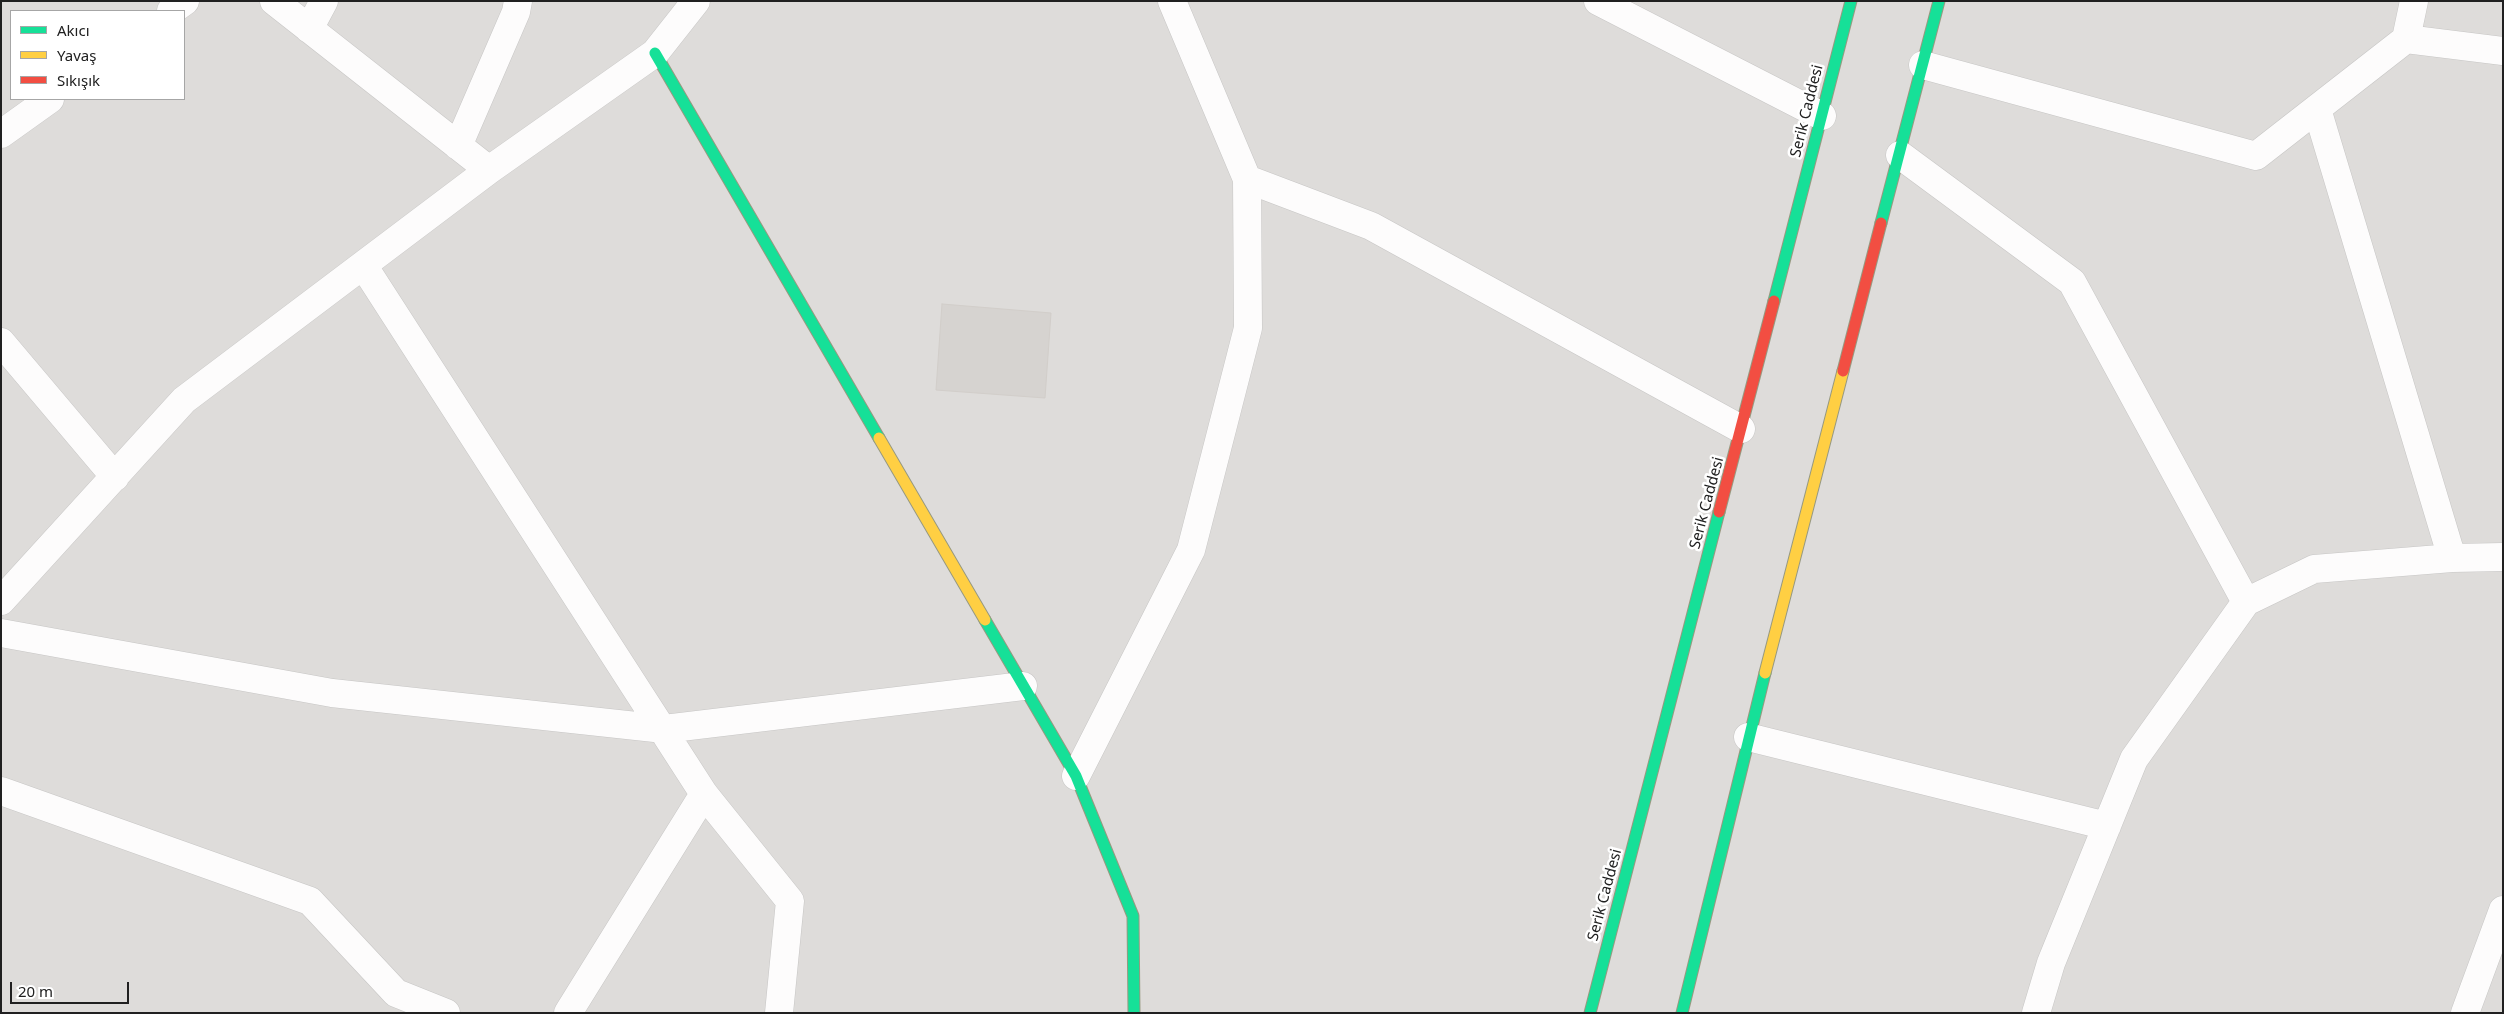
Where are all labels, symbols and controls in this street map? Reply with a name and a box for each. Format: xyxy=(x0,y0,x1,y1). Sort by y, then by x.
legend xyxy=(10,10,185,100)
text: Akıcı xyxy=(57,20,90,40)
text: Yavaş xyxy=(57,45,96,65)
street label: Serik Caddesi xyxy=(1787,63,1827,159)
text: Sıkışık xyxy=(57,70,100,90)
street label: Serik Caddesi xyxy=(1686,455,1728,551)
street label: Serik Caddesi xyxy=(1584,847,1626,943)
scale bar xyxy=(12,972,131,1004)
text: 20 m xyxy=(18,981,53,1001)

